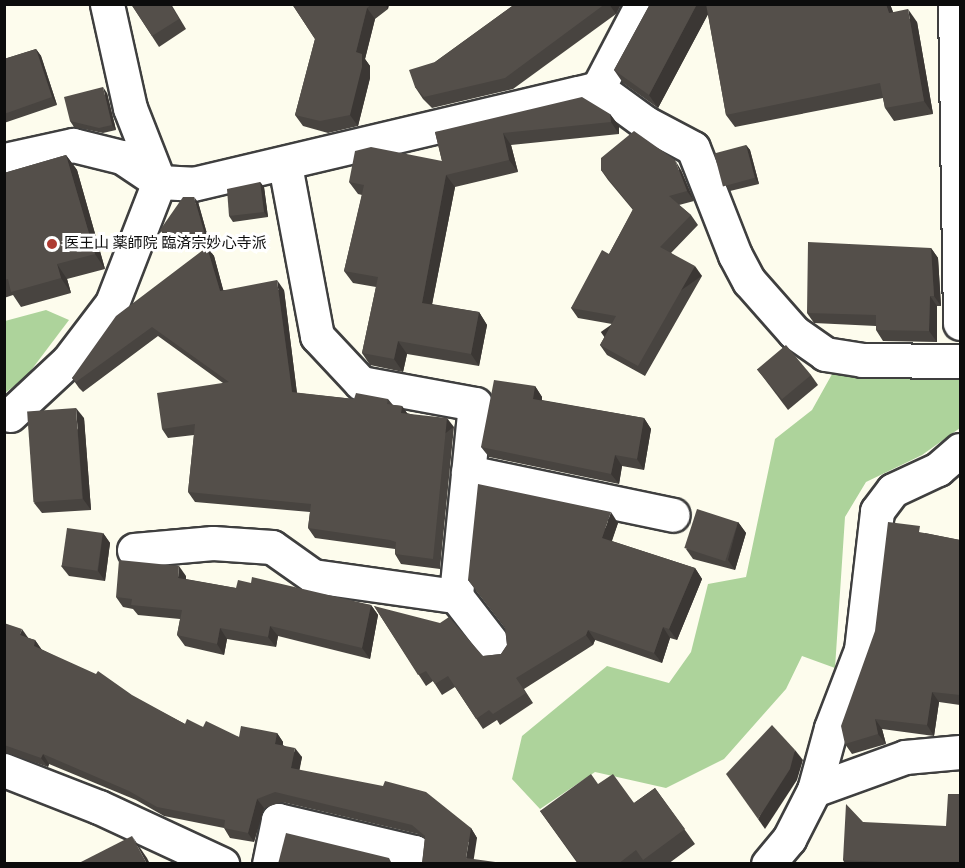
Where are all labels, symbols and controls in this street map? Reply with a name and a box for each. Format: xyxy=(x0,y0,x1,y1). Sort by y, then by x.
place label: 医王山 薬師院 臨済宗妙心寺派 xyxy=(64,235,267,253)
marker: 医王山 薬師院 臨済宗妙心寺派 xyxy=(45,237,59,251)

